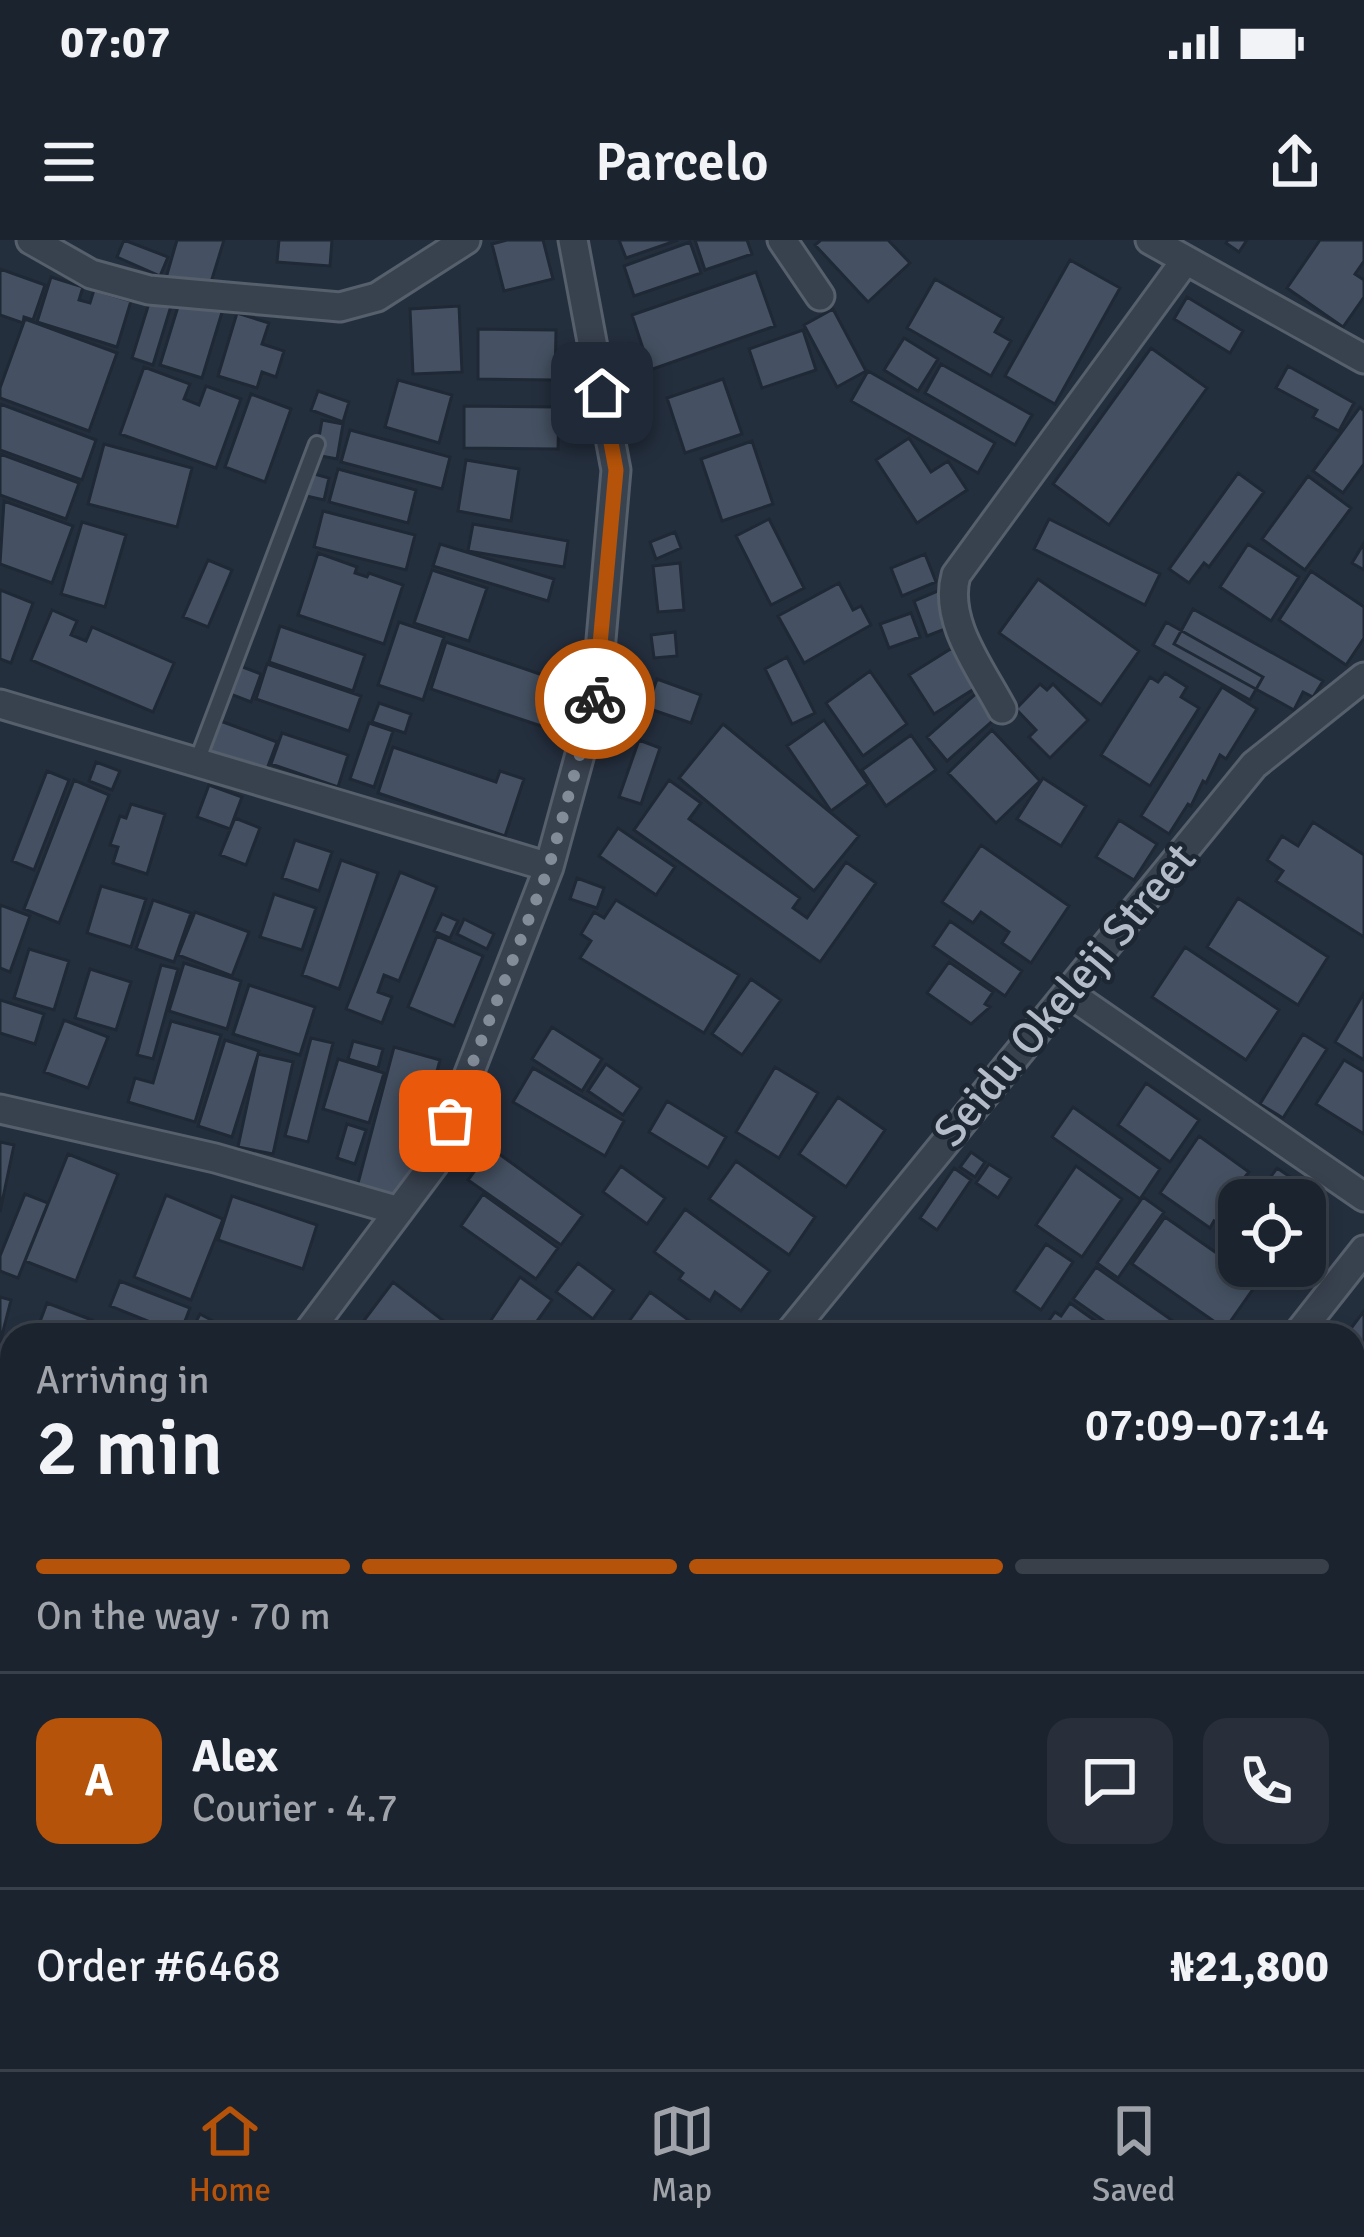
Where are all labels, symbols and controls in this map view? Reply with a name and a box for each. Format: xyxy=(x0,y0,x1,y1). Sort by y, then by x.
text: 07:07 xyxy=(60,15,170,70)
icon: menu xyxy=(36,129,102,195)
text: Parcelo xyxy=(595,129,769,196)
icon: share xyxy=(1262,129,1328,195)
pin xyxy=(551,342,653,444)
icon: home xyxy=(569,360,635,426)
courier xyxy=(535,639,655,759)
icon: bike xyxy=(562,666,628,732)
street label: Seidu Okeleji Street xyxy=(922,832,1208,1158)
pin xyxy=(399,1070,501,1172)
icon: bag xyxy=(417,1088,483,1154)
map controls xyxy=(1218,1179,1326,1287)
button: locate xyxy=(1218,1179,1326,1287)
text: Arriving in xyxy=(36,1356,210,1404)
text: 07:09–07:14 xyxy=(1085,1398,1329,1453)
text: 2 min xyxy=(36,1401,223,1497)
text: On the way · 70 m xyxy=(36,1592,331,1640)
button: chat xyxy=(1047,1718,1173,1844)
button: phone xyxy=(1203,1718,1329,1844)
text: Alex xyxy=(192,1729,278,1784)
text: A xyxy=(85,1753,113,1808)
text: Courier · 4.7 xyxy=(192,1784,398,1832)
text: Order #6468 xyxy=(36,1939,281,1994)
text: ₦21,800 xyxy=(1170,1939,1329,1994)
tab: Home xyxy=(189,2098,271,2211)
tab: Map xyxy=(649,2098,715,2211)
tab: Saved xyxy=(1092,2098,1175,2211)

